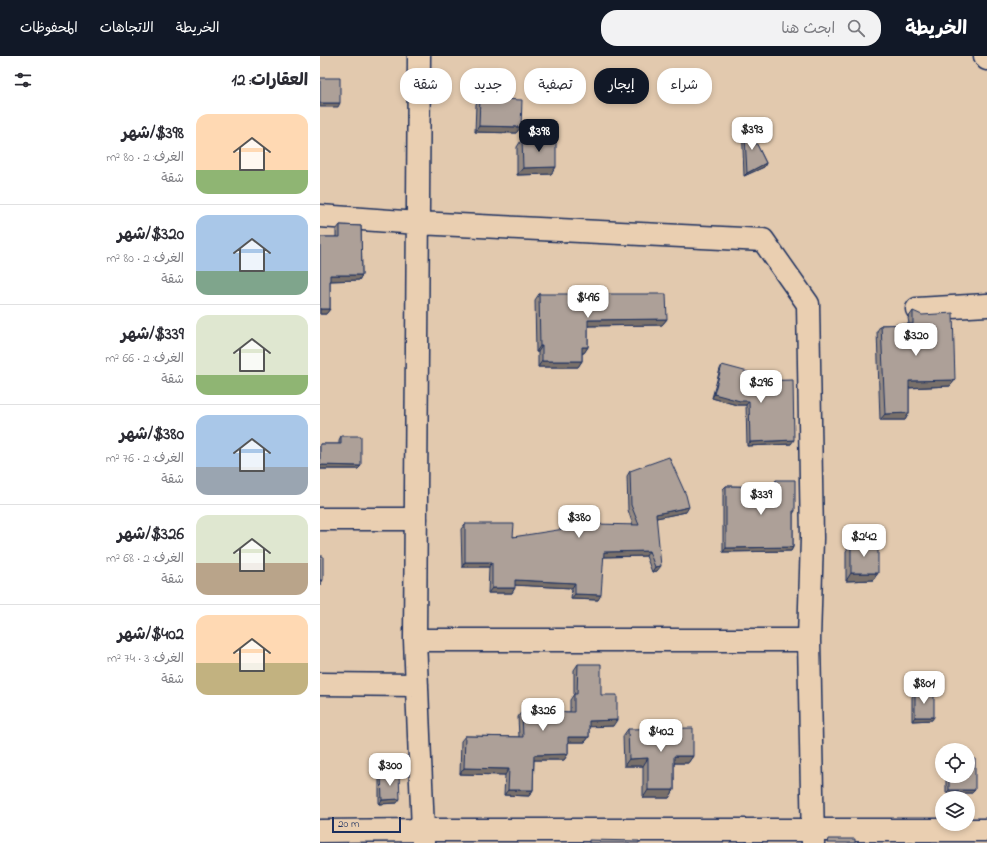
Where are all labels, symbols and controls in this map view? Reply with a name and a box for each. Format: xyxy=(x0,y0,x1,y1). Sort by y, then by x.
search box xyxy=(601,10,881,46)
text: الخريطة xyxy=(905,16,967,43)
icon: search xyxy=(845,17,867,39)
text: المحفوظات xyxy=(20,18,78,39)
text: الاتجاهات xyxy=(100,18,154,39)
text: الخريطة xyxy=(176,18,219,39)
text: ابحث هنا xyxy=(781,18,835,40)
text: العقارات: 12 xyxy=(231,68,308,93)
chip: شقة xyxy=(400,68,452,104)
chip: جديد xyxy=(460,68,516,104)
chip: تصفية xyxy=(524,68,586,104)
chip: إيجار xyxy=(594,68,649,104)
chip: شراء xyxy=(657,68,712,104)
icon: filters xyxy=(12,69,34,91)
pin: $393 xyxy=(728,117,776,151)
pin: $398 xyxy=(515,119,563,153)
text: $393 xyxy=(741,120,763,139)
text: $398/شهر xyxy=(122,121,184,146)
text: $398 xyxy=(528,122,550,141)
icon: home xyxy=(228,130,276,178)
text: الغرف: 2 · 80 m² xyxy=(106,148,184,167)
text: شقة xyxy=(161,169,184,188)
text: $320/شهر xyxy=(117,222,184,247)
icon: home xyxy=(228,231,276,279)
text: الغرف: 2 · 80 m² xyxy=(106,249,184,268)
text: شقة xyxy=(161,270,184,289)
pin: $496 xyxy=(564,285,612,319)
text: $496 xyxy=(577,288,599,307)
text: $339/شهر xyxy=(121,322,184,347)
pin: $320 xyxy=(892,323,940,357)
text: $320 xyxy=(903,326,929,345)
icon: home xyxy=(228,331,276,379)
text: الغرف: 2 · 66 m² xyxy=(105,349,184,368)
text: شقة xyxy=(161,370,184,389)
pin: $296 xyxy=(737,370,785,404)
text: $296 xyxy=(749,373,773,392)
text: $380/شهر xyxy=(119,422,184,447)
icon: home xyxy=(228,431,276,479)
text: الغرف: 2 · 76 m² xyxy=(106,449,184,468)
text: شقة xyxy=(161,470,184,489)
pin: $339 xyxy=(737,482,785,516)
text: $339 xyxy=(750,485,772,504)
pin: $380 xyxy=(555,505,603,539)
text: $380 xyxy=(567,508,591,527)
text: $326/شهر xyxy=(117,522,184,547)
pin: $242 xyxy=(840,524,888,558)
text: $242 xyxy=(851,527,877,546)
icon: home xyxy=(228,531,276,579)
text: الغرف: 2 · 68 m² xyxy=(106,549,184,568)
text: شقة xyxy=(161,570,184,589)
text: $402/شهر xyxy=(117,622,184,647)
icon: home xyxy=(228,631,276,679)
text: الغرف: 3 · 74 m² xyxy=(107,649,184,668)
text: شقة xyxy=(161,670,184,689)
pin: $801 xyxy=(900,671,948,705)
text: $801 xyxy=(913,674,935,693)
pin: $326 xyxy=(519,698,567,732)
text: $326 xyxy=(530,701,556,720)
pin: $402 xyxy=(637,719,685,753)
text: $402 xyxy=(648,722,674,741)
map controls xyxy=(935,743,975,831)
button: locate xyxy=(935,743,975,783)
pin: $300 xyxy=(366,753,414,787)
text: $300 xyxy=(378,756,402,775)
button: layers xyxy=(935,791,975,831)
scale bar xyxy=(332,815,401,834)
text: 20 m xyxy=(338,816,360,832)

